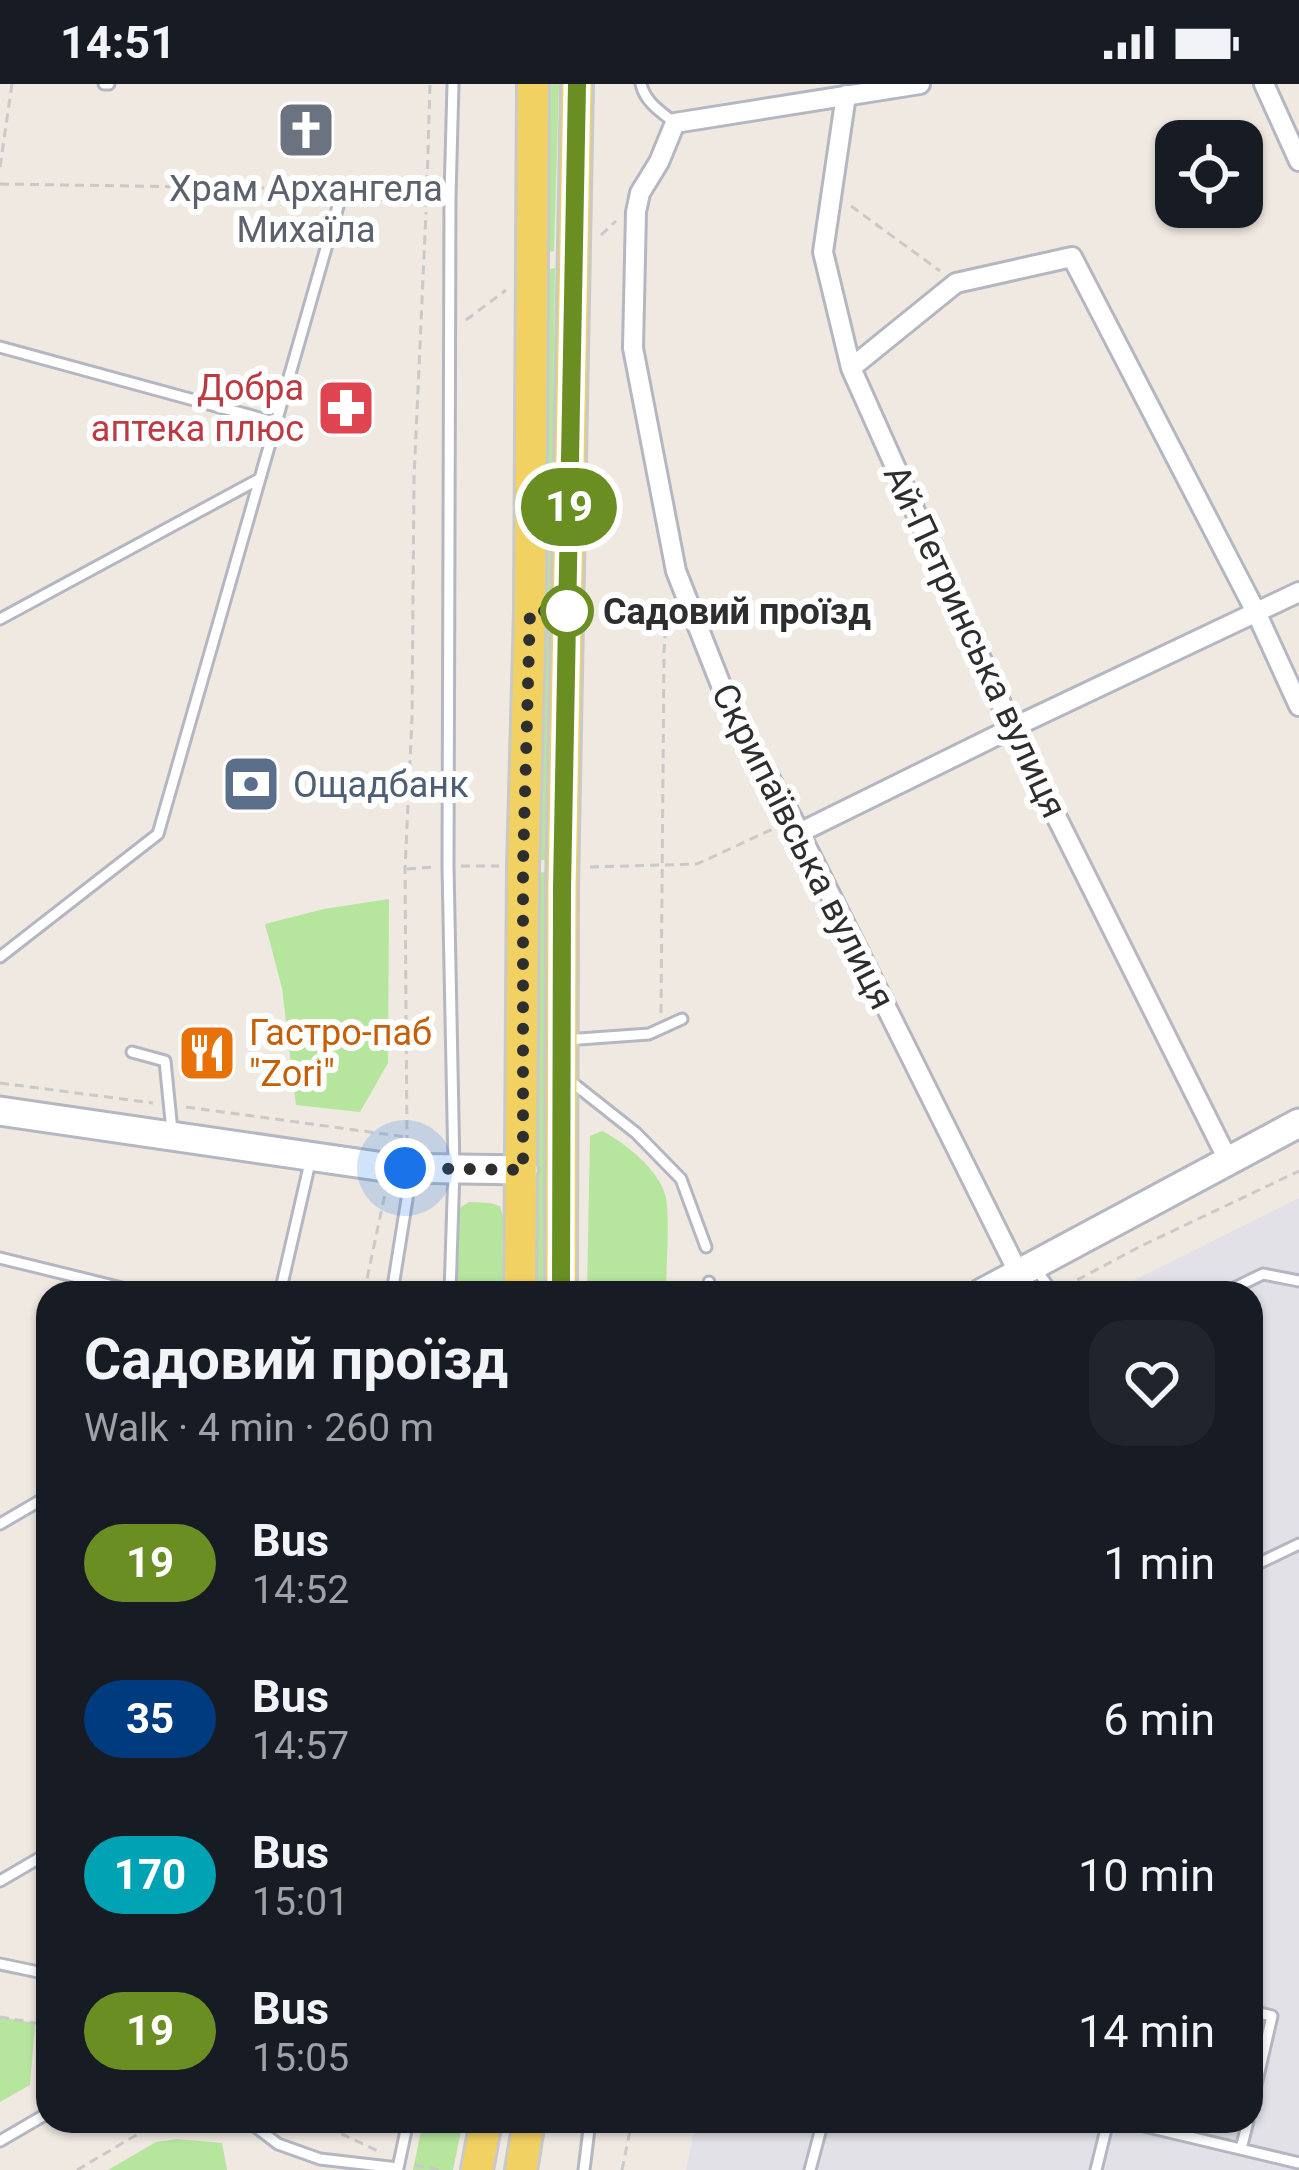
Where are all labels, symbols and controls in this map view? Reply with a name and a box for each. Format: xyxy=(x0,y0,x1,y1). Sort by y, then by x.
text: 14:51 xyxy=(60,16,176,69)
church icon: Храм Архангела Михаїла xyxy=(275,99,337,161)
map controls xyxy=(1155,120,1263,228)
button: locate xyxy=(1155,120,1263,228)
place label: Храм Архангела Михаїла xyxy=(169,168,443,251)
place label: Добра аптека плюс xyxy=(91,367,304,450)
pharmacy icon: Добра аптека плюс xyxy=(315,377,377,439)
street label: Ай-Петринська вулиця xyxy=(875,459,1075,824)
line badge: 19 xyxy=(515,468,623,546)
text: 19 xyxy=(545,482,593,531)
marker: Садовий проїзд xyxy=(542,586,592,636)
place label: Садовий проїзд xyxy=(603,591,871,633)
street label: Скрипаївська вулиця xyxy=(703,677,903,1016)
bank icon: Ощадбанк xyxy=(220,753,282,815)
place label: Ощадбанк xyxy=(293,764,469,806)
place label: Гастро-паб "Zori" xyxy=(249,1012,432,1095)
restaurant icon: Гастро-паб "Zori" xyxy=(176,1022,238,1084)
your location xyxy=(375,1138,435,1198)
button: heart xyxy=(1089,1320,1215,1446)
text: Садовий проїзд xyxy=(84,1326,508,1393)
text: Walk · 4 min · 260 m xyxy=(84,1405,434,1451)
text: Bus xyxy=(252,1514,329,1567)
text: 1 min xyxy=(1103,1537,1215,1590)
text: 19 xyxy=(126,1538,174,1587)
text: 14:52 xyxy=(252,1567,349,1613)
text: Bus xyxy=(252,1670,329,1723)
text: 6 min xyxy=(1103,1693,1215,1746)
text: 35 xyxy=(126,1694,174,1743)
text: 14:57 xyxy=(252,1723,349,1769)
text: Bus xyxy=(252,1826,329,1879)
text: 10 min xyxy=(1078,1849,1215,1902)
text: 170 xyxy=(114,1850,186,1899)
text: 15:01 xyxy=(252,1879,349,1925)
text: Bus xyxy=(252,1982,329,2035)
text: 14 min xyxy=(1078,2005,1215,2058)
text: 19 xyxy=(126,2006,174,2055)
text: 15:05 xyxy=(252,2035,349,2081)

